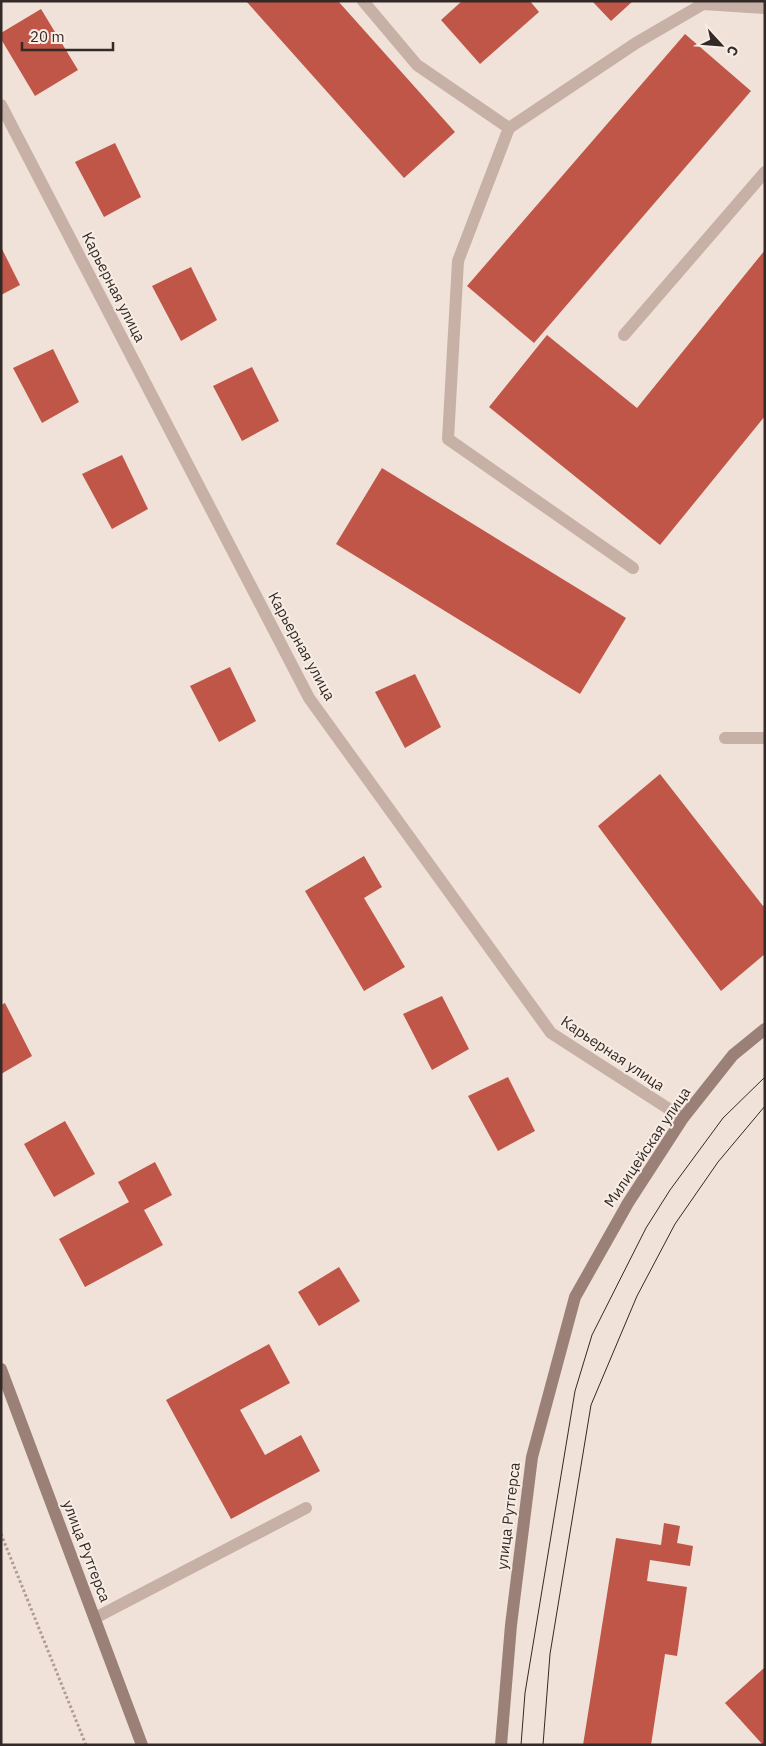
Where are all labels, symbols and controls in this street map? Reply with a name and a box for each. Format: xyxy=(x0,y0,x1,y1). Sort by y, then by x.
scale bar xyxy=(22,20,114,52)
north arrow xyxy=(696,20,746,70)
text: 20 m xyxy=(30,27,65,46)
text: С xyxy=(723,43,743,59)
street label: Карьерная улица xyxy=(78,229,150,345)
street label: Карьерная улица xyxy=(264,588,340,704)
street label: Карьерная улица xyxy=(557,1011,669,1095)
street label: Милицейская улица xyxy=(600,1083,694,1211)
street label: улица Рутгерса xyxy=(492,1461,524,1571)
street label: улица Рутгерса xyxy=(59,1497,115,1605)

